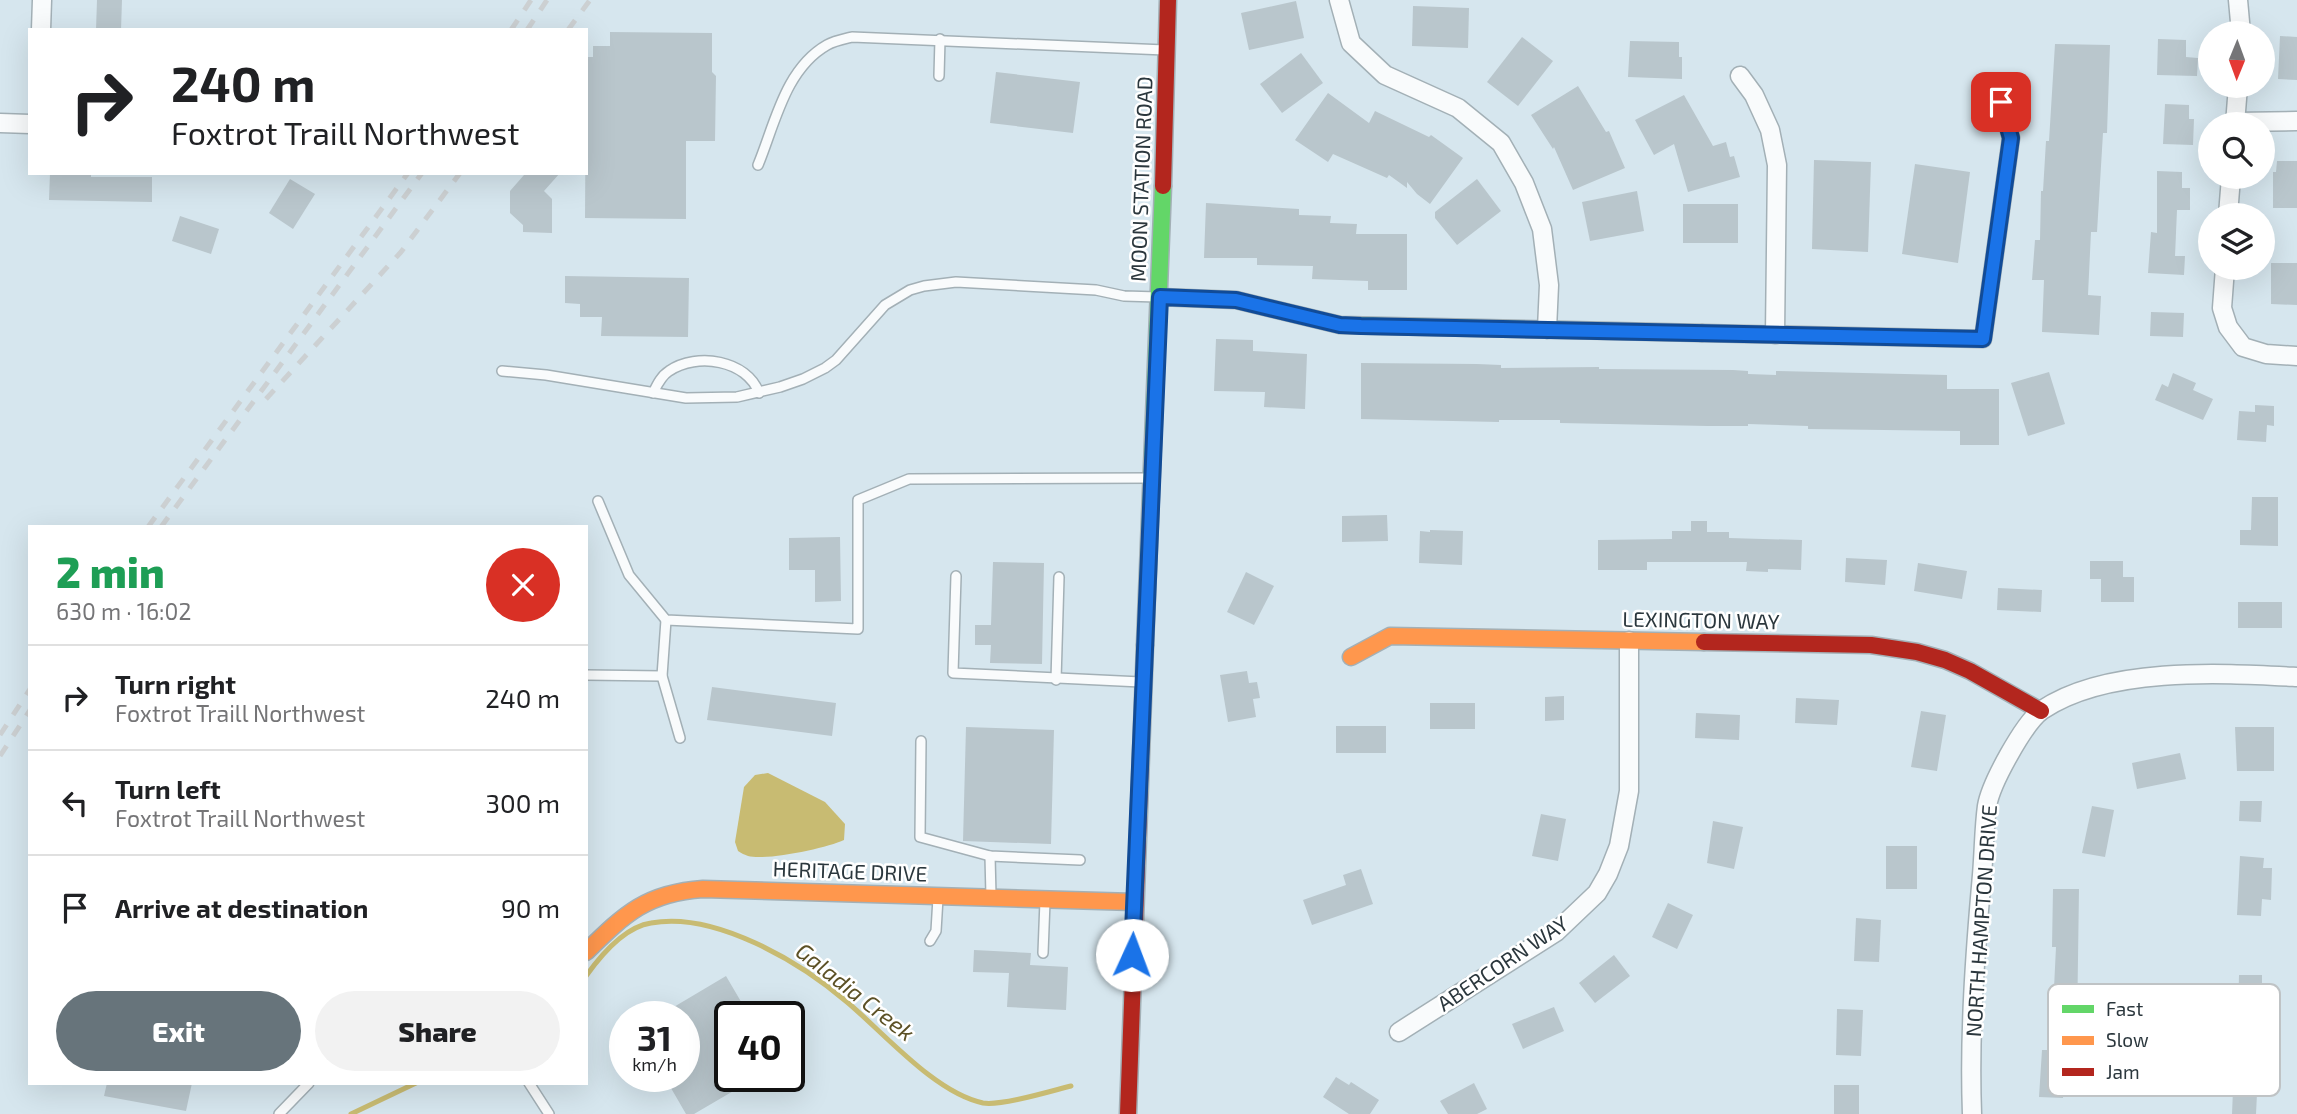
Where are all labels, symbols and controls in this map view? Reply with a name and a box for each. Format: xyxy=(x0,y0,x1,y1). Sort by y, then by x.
north arrow xyxy=(2198,21,2275,98)
map controls xyxy=(2198,21,2275,280)
text: 240 m xyxy=(171,53,315,112)
icon: right xyxy=(56,56,147,147)
pin xyxy=(1971,72,2031,132)
street label: MOON STATION ROAD xyxy=(1124,76,1157,282)
icon: arrive xyxy=(1982,83,2020,121)
button: search xyxy=(2198,112,2275,189)
text: Foxtrot Traill Northwest xyxy=(171,113,519,151)
button: layers xyxy=(2198,203,2275,280)
text: 2 min xyxy=(56,546,165,596)
button: close xyxy=(486,548,560,622)
text: 630 m · 16:02 xyxy=(56,597,191,625)
street label: LEXINGTON WAY xyxy=(1622,606,1780,633)
text: Turn right xyxy=(115,668,236,699)
icon: right xyxy=(56,679,94,717)
text: 240 m xyxy=(485,682,560,713)
text: Foxtrot Traill Northwest xyxy=(115,699,365,727)
text: Turn left xyxy=(115,773,221,804)
icon: left xyxy=(56,784,94,822)
text: 300 m xyxy=(486,787,560,818)
text: Foxtrot Traill Northwest xyxy=(115,804,365,832)
street label: NORTH HAMPTON DRIVE xyxy=(1960,804,2001,1038)
street label: HERITAGE DRIVE xyxy=(772,855,928,886)
icon: arrive xyxy=(56,889,94,927)
text: Arrive at destination xyxy=(115,892,368,923)
text: 90 m xyxy=(501,892,560,923)
street label: ABERCORN WAY xyxy=(1432,910,1572,1016)
position arrow xyxy=(1095,918,1169,992)
water label: Galadia Creek xyxy=(791,936,921,1046)
legend xyxy=(2048,984,2280,1096)
button: Exit xyxy=(56,991,301,1071)
button: Share xyxy=(315,991,560,1071)
text: Fast xyxy=(2106,997,2143,1020)
speed limit sign: 40 xyxy=(714,1001,805,1092)
text: 31 xyxy=(637,1016,672,1058)
text: Slow xyxy=(2106,1028,2149,1051)
text: km/h xyxy=(632,1053,677,1075)
text: Jam xyxy=(2106,1060,2140,1083)

